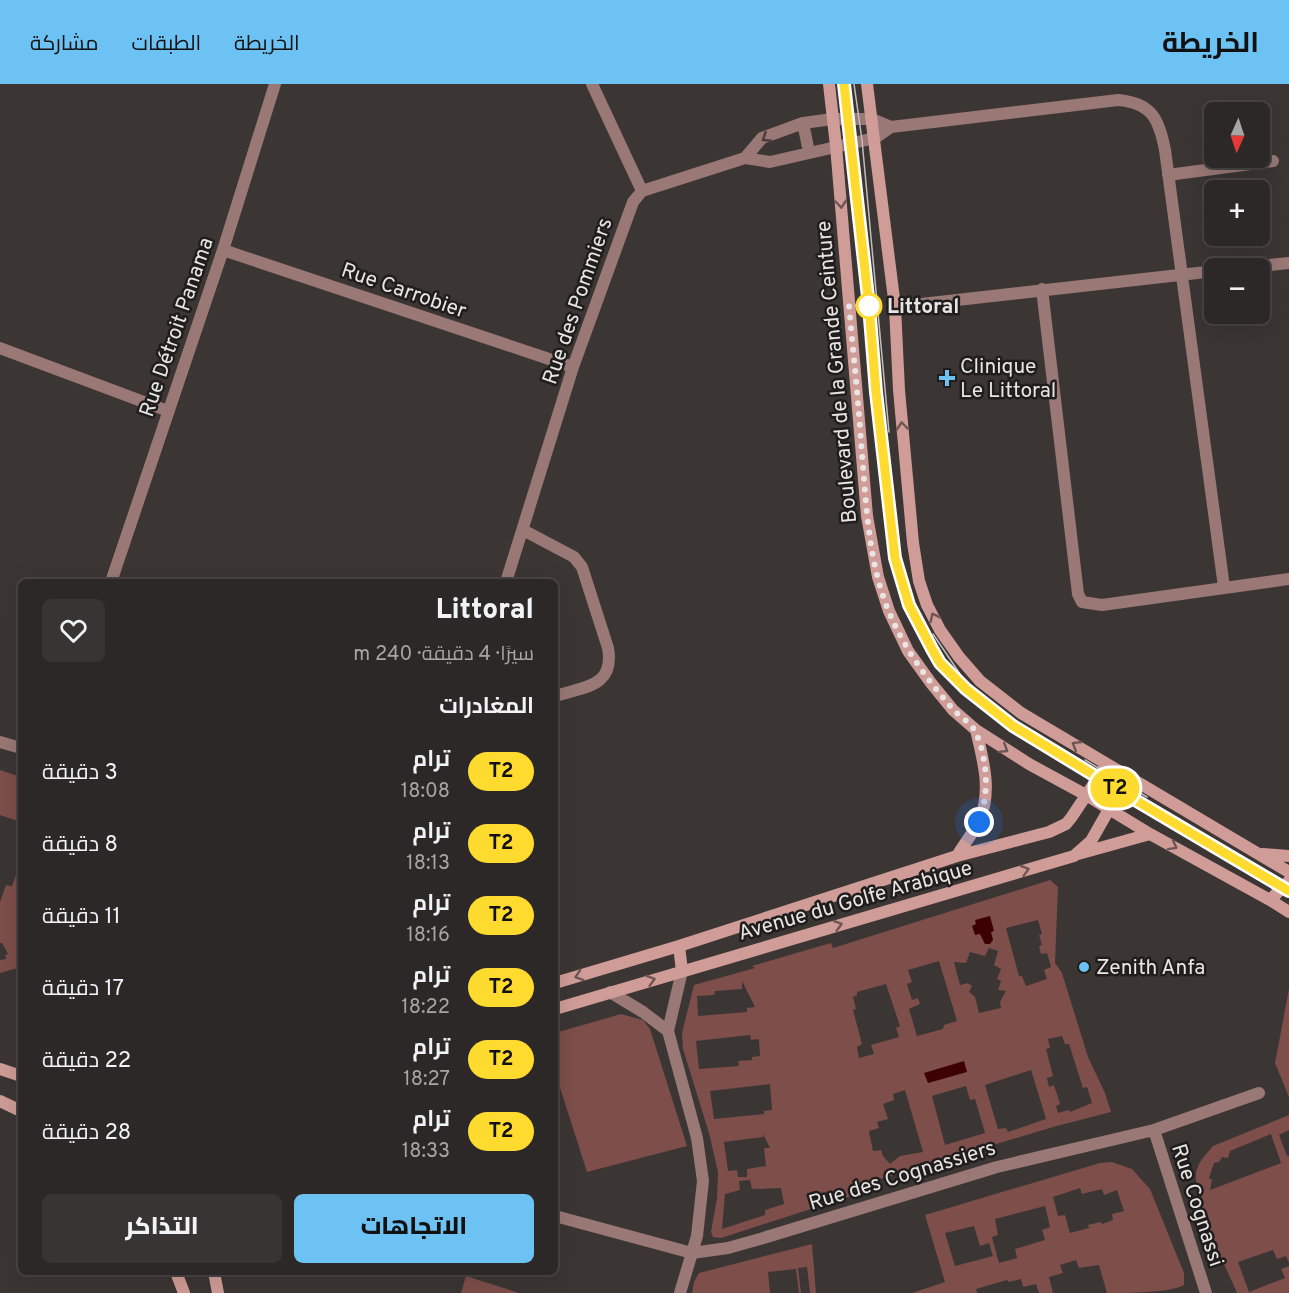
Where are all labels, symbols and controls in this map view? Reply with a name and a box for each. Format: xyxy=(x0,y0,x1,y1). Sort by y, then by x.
text: الخريطة xyxy=(1162,27,1259,63)
text: مشاركة xyxy=(30,31,99,58)
text: الطبقات xyxy=(132,31,201,58)
text: الخريطة xyxy=(234,31,300,58)
north arrow xyxy=(1204,102,1270,168)
map controls xyxy=(1204,102,1270,324)
one-way arrow xyxy=(761,131,772,142)
button: + xyxy=(1204,180,1270,246)
one-way arrow xyxy=(834,200,847,209)
street label: Rue des Pommiers xyxy=(537,215,620,388)
street label: Boulevard de la Grande Ceinture xyxy=(811,220,864,524)
street label: Rue Détroit Panama xyxy=(134,234,221,421)
street label: Rue Carrobier xyxy=(337,257,470,325)
button: − xyxy=(1204,258,1270,324)
marker: Littoral xyxy=(856,293,882,319)
place label: Littoral xyxy=(887,294,959,321)
place label: Clinique Le Littoral xyxy=(960,354,1056,405)
marker: Clinique Le Littoral xyxy=(938,369,956,387)
one-way arrow xyxy=(896,422,909,431)
text: Littoral xyxy=(436,593,534,629)
button: heart xyxy=(42,599,105,662)
one-way arrow xyxy=(929,613,941,624)
text: سيرًا · 4 دقيقة · 240 m xyxy=(353,642,534,668)
text: المغادرات xyxy=(439,694,534,721)
one-way arrow xyxy=(1072,741,1082,753)
one-way arrow xyxy=(998,742,1008,754)
text: ترام xyxy=(413,747,450,774)
text: T2 xyxy=(488,758,514,785)
text: 3 دقيقة xyxy=(42,760,118,787)
line badge: T2 xyxy=(1088,768,1142,808)
text: T2 xyxy=(1102,775,1128,802)
text: 18:08 xyxy=(401,779,450,805)
your location xyxy=(964,807,994,837)
text: ترام xyxy=(413,819,450,846)
text: T2 xyxy=(488,830,514,857)
text: 8 دقيقة xyxy=(42,832,118,859)
one-way arrow xyxy=(1167,839,1177,850)
text: 18:13 xyxy=(406,851,450,877)
street label: Avenue du Golfe Arabique xyxy=(735,855,976,948)
one-way arrow xyxy=(1019,865,1030,877)
text: ترام xyxy=(413,891,450,918)
text: T2 xyxy=(488,902,514,929)
text: 11 دقيقة xyxy=(42,904,121,931)
one-way arrow xyxy=(832,920,843,932)
text: 18:16 xyxy=(406,923,450,949)
place label: Zenith Anfa xyxy=(1096,955,1205,982)
marker: Zenith Anfa xyxy=(1077,960,1091,974)
text: ترام xyxy=(413,963,450,990)
one-way arrow xyxy=(574,968,585,981)
text: T2 xyxy=(488,974,514,1001)
one-way arrow xyxy=(645,975,656,987)
text: 17 دقيقة xyxy=(42,976,124,1003)
text: 18:22 xyxy=(401,995,450,1021)
text: ترام xyxy=(413,1035,450,1062)
text: T2 xyxy=(488,1046,514,1073)
text: 22 دقيقة xyxy=(42,1048,131,1075)
text: 18:27 xyxy=(403,1067,450,1093)
text: ترام xyxy=(413,1107,450,1134)
text: T2 xyxy=(488,1118,514,1145)
text: 28 دقيقة xyxy=(42,1120,131,1147)
street label: Rue des Cognassiers xyxy=(806,1135,999,1218)
text: 18:33 xyxy=(402,1139,450,1165)
street label: Rue Cognassi xyxy=(1164,1141,1229,1270)
button: التذاكر xyxy=(42,1194,282,1263)
button: الاتجاهات xyxy=(294,1194,534,1263)

